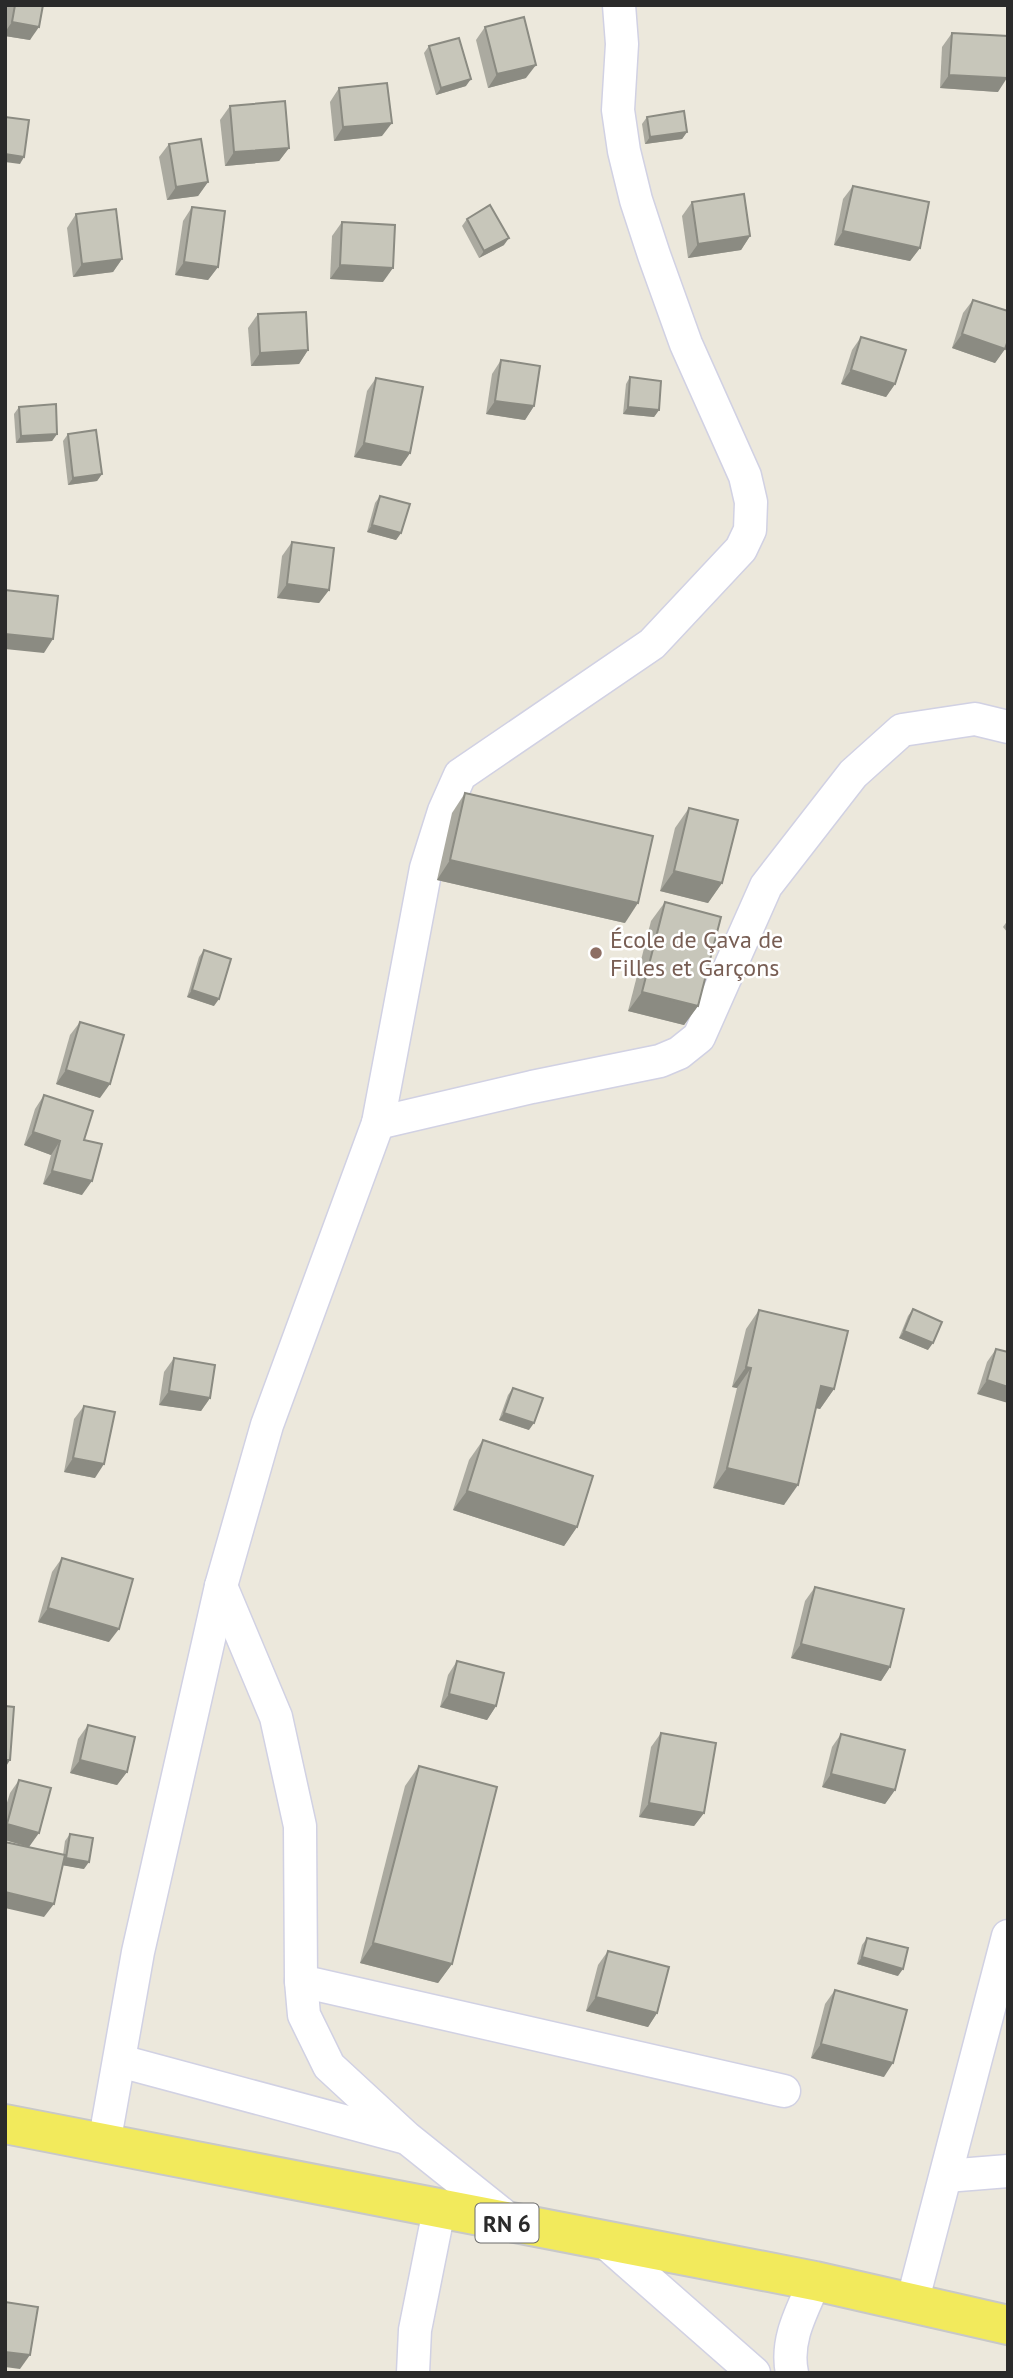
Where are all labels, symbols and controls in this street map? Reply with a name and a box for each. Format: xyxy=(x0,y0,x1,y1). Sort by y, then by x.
place label: École de Çava de Filles et Garçons xyxy=(610,924,783,983)
marker: École de Çava de Filles et Garçons xyxy=(588,945,604,961)
road number: RN 6 xyxy=(476,2204,538,2242)

